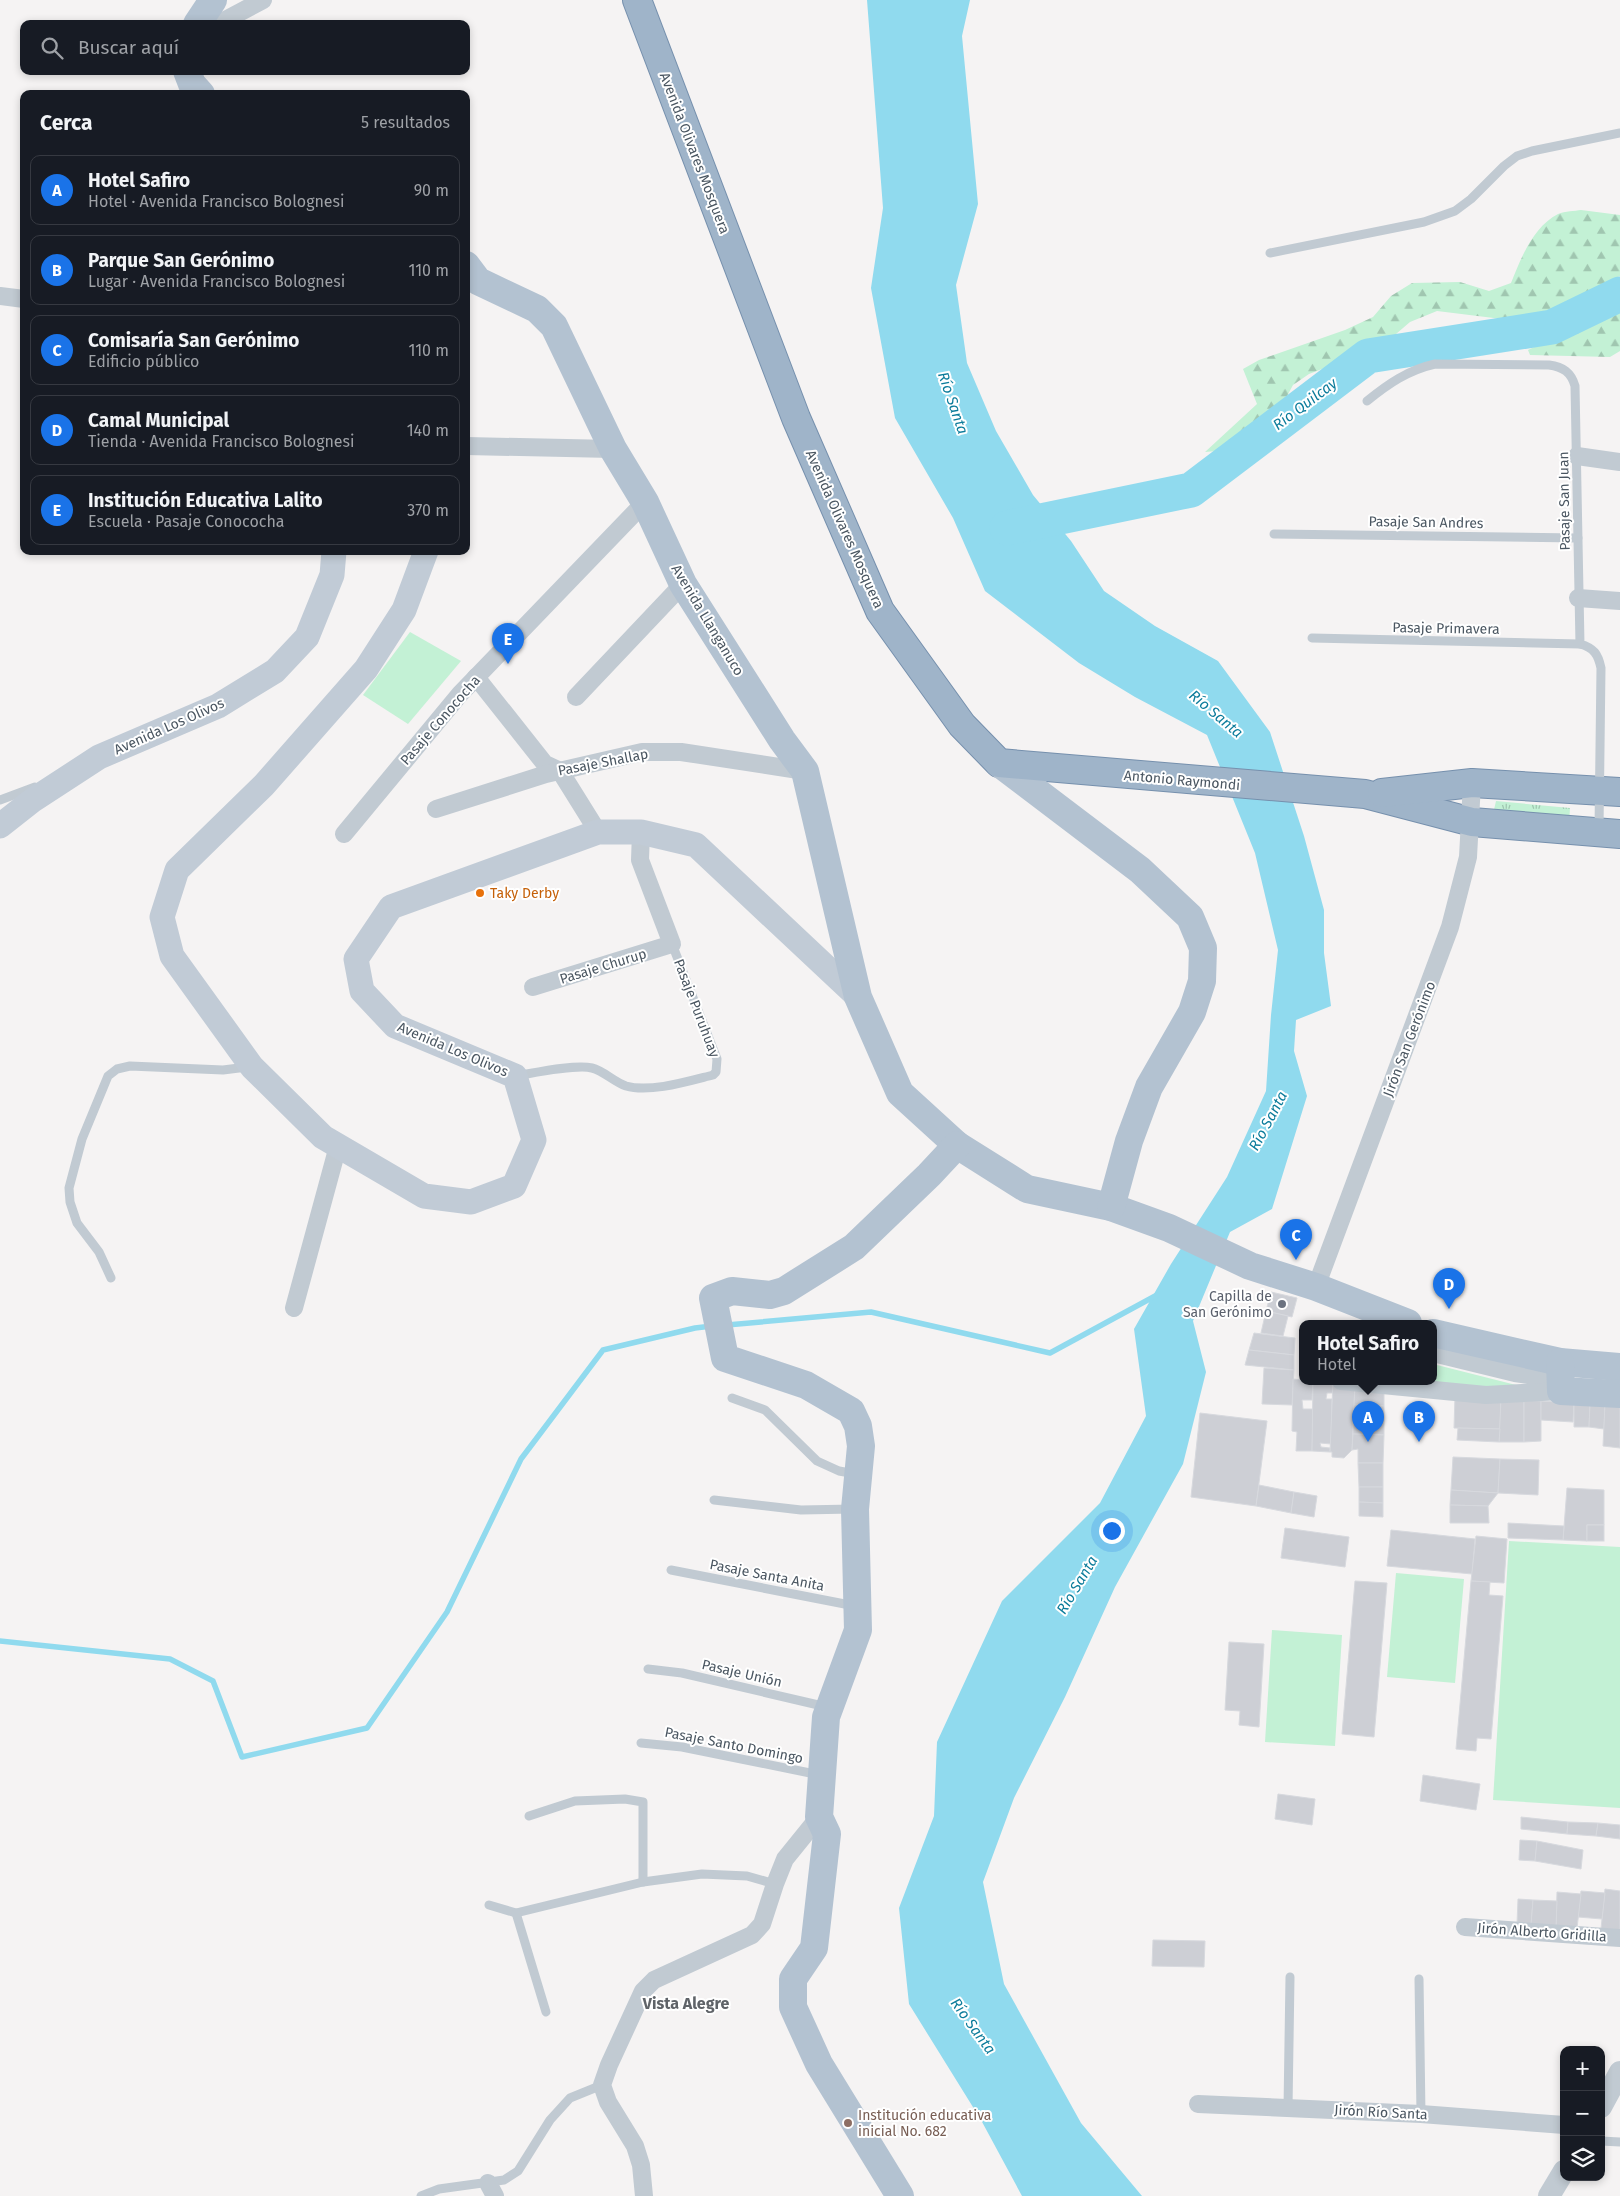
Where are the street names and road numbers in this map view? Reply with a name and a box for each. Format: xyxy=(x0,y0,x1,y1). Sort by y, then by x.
street label: Avenida Olivares Mosquera xyxy=(656,70,733,236)
street label: Avenida Olivares Mosquera xyxy=(802,447,887,611)
street label: Pasaje San Juan xyxy=(1555,451,1574,551)
street label: Pasaje San Andres xyxy=(1368,513,1484,532)
street label: Avenida Llanganuco xyxy=(668,562,747,679)
street label: Pasaje Primavera xyxy=(1392,619,1500,638)
street label: Pasaje Conococha xyxy=(397,672,484,769)
street label: Avenida Los Olivos xyxy=(112,694,227,758)
street label: Pasaje Shallap xyxy=(557,745,650,780)
street label: Antonio Raymondi xyxy=(1123,767,1241,794)
street label: Pasaje Churup xyxy=(558,945,649,988)
street label: Pasaje Puruhuay xyxy=(670,957,723,1060)
street label: Jirón San Gerónimo xyxy=(1380,979,1439,1099)
street label: Avenida Los Olivos xyxy=(395,1018,511,1081)
street label: Pasaje Santa Anita xyxy=(708,1556,826,1595)
street label: Pasaje Unión xyxy=(700,1656,784,1691)
street label: Pasaje Santo Domingo xyxy=(663,1724,805,1767)
street label: Jirón Alberto Gridilla xyxy=(1477,1919,1607,1946)
street label: Jirón Río Santa xyxy=(1334,2102,1428,2123)

